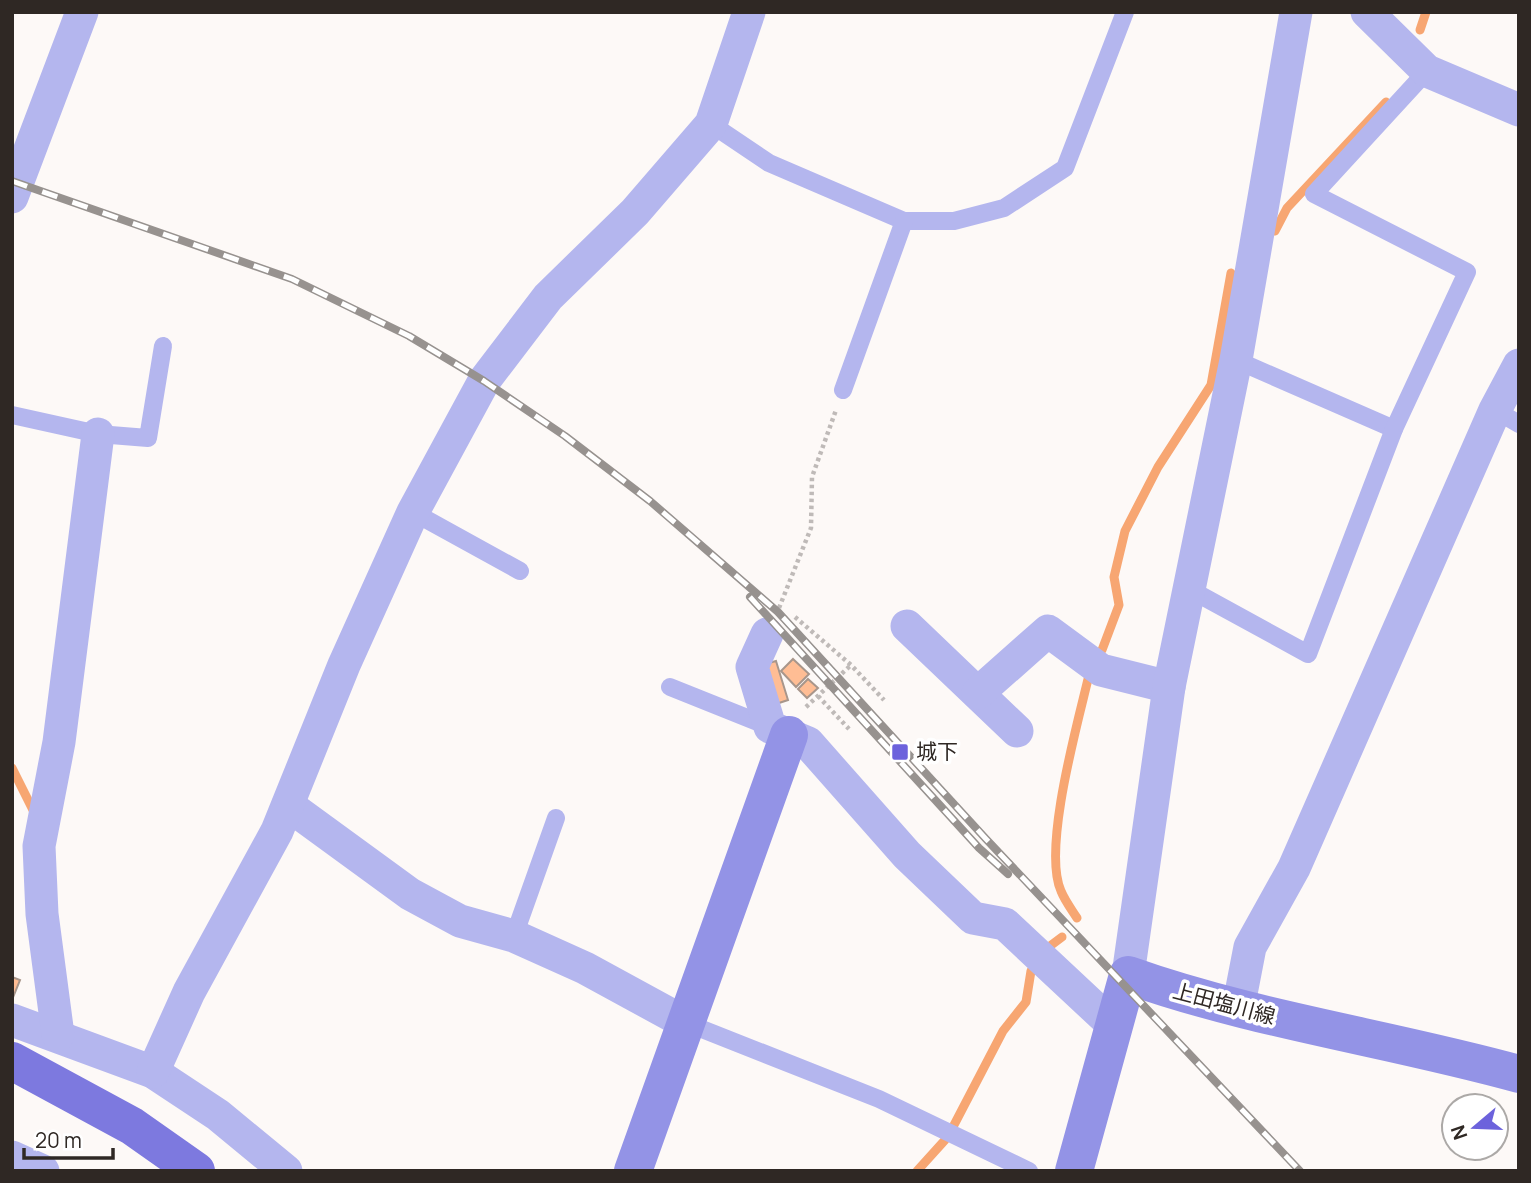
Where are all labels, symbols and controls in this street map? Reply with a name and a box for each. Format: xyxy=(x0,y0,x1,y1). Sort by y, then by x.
place label: 城下 xyxy=(916,737,958,765)
marker: 城下 xyxy=(890,742,910,762)
street label: 上田塩川線 xyxy=(1170,976,1279,1030)
north arrow xyxy=(1440,1092,1510,1162)
scale bar xyxy=(24,1116,114,1160)
text: N xyxy=(1444,1122,1473,1143)
text: 20 m xyxy=(35,1126,82,1154)

